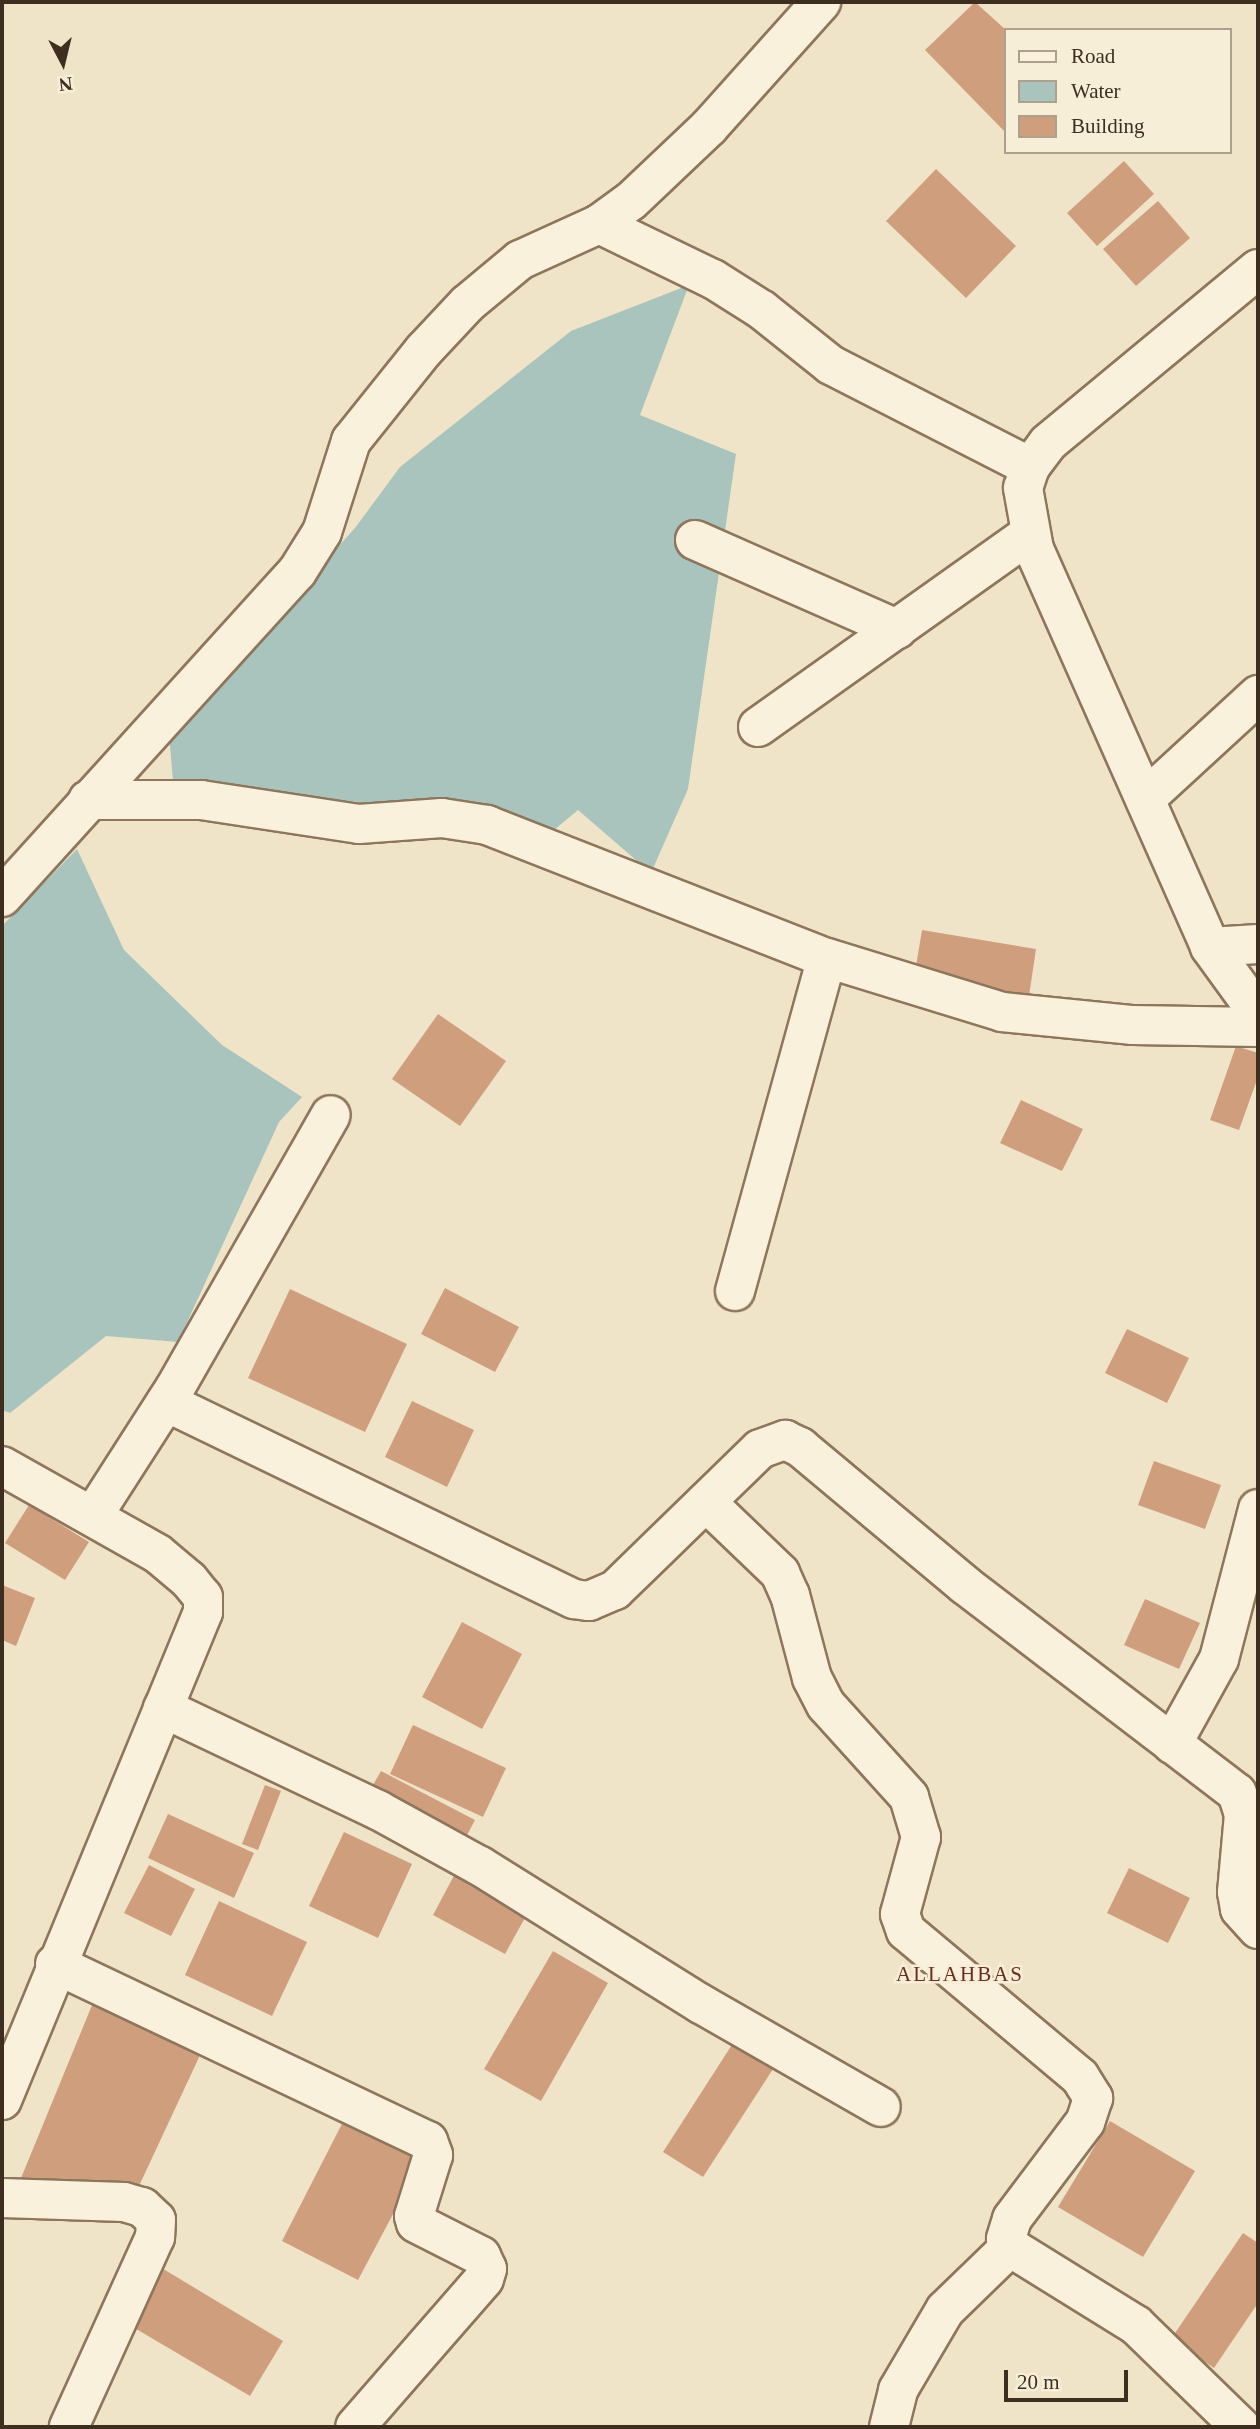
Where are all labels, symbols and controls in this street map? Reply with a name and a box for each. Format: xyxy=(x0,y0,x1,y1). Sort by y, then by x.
north arrow xyxy=(28,28,98,98)
legend xyxy=(1004,28,1232,154)
text: Road xyxy=(1071,44,1115,68)
text: N xyxy=(58,73,74,96)
text: Water xyxy=(1071,79,1121,103)
text: Building xyxy=(1071,114,1145,138)
district label: ALLAHBAS xyxy=(897,1961,1023,1987)
scale bar xyxy=(1008,2356,1132,2400)
text: 20 m xyxy=(1017,2370,1060,2394)

